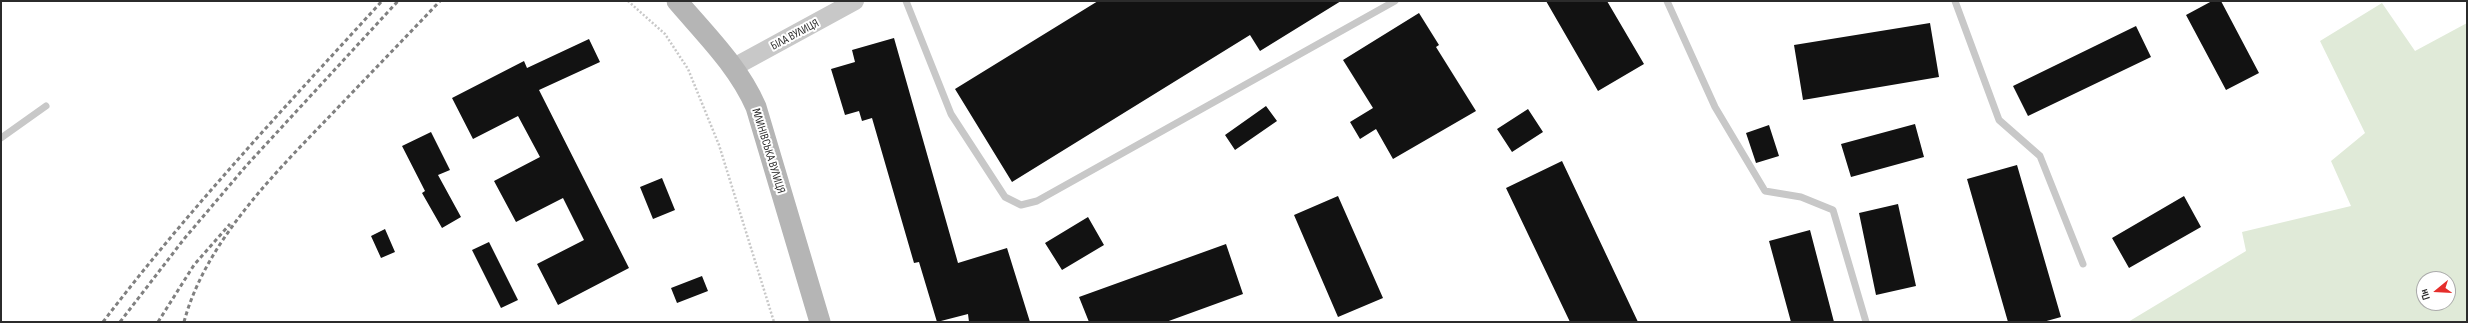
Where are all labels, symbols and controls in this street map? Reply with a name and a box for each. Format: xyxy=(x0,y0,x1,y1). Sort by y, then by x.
street label: БІЛА ВУЛИЦЯ xyxy=(768,16,822,54)
street label: МЛИНІВСЬКА ВУЛИЦЯ xyxy=(748,107,788,195)
north arrow xyxy=(2416,271,2456,311)
text: Пн xyxy=(2417,287,2433,302)

